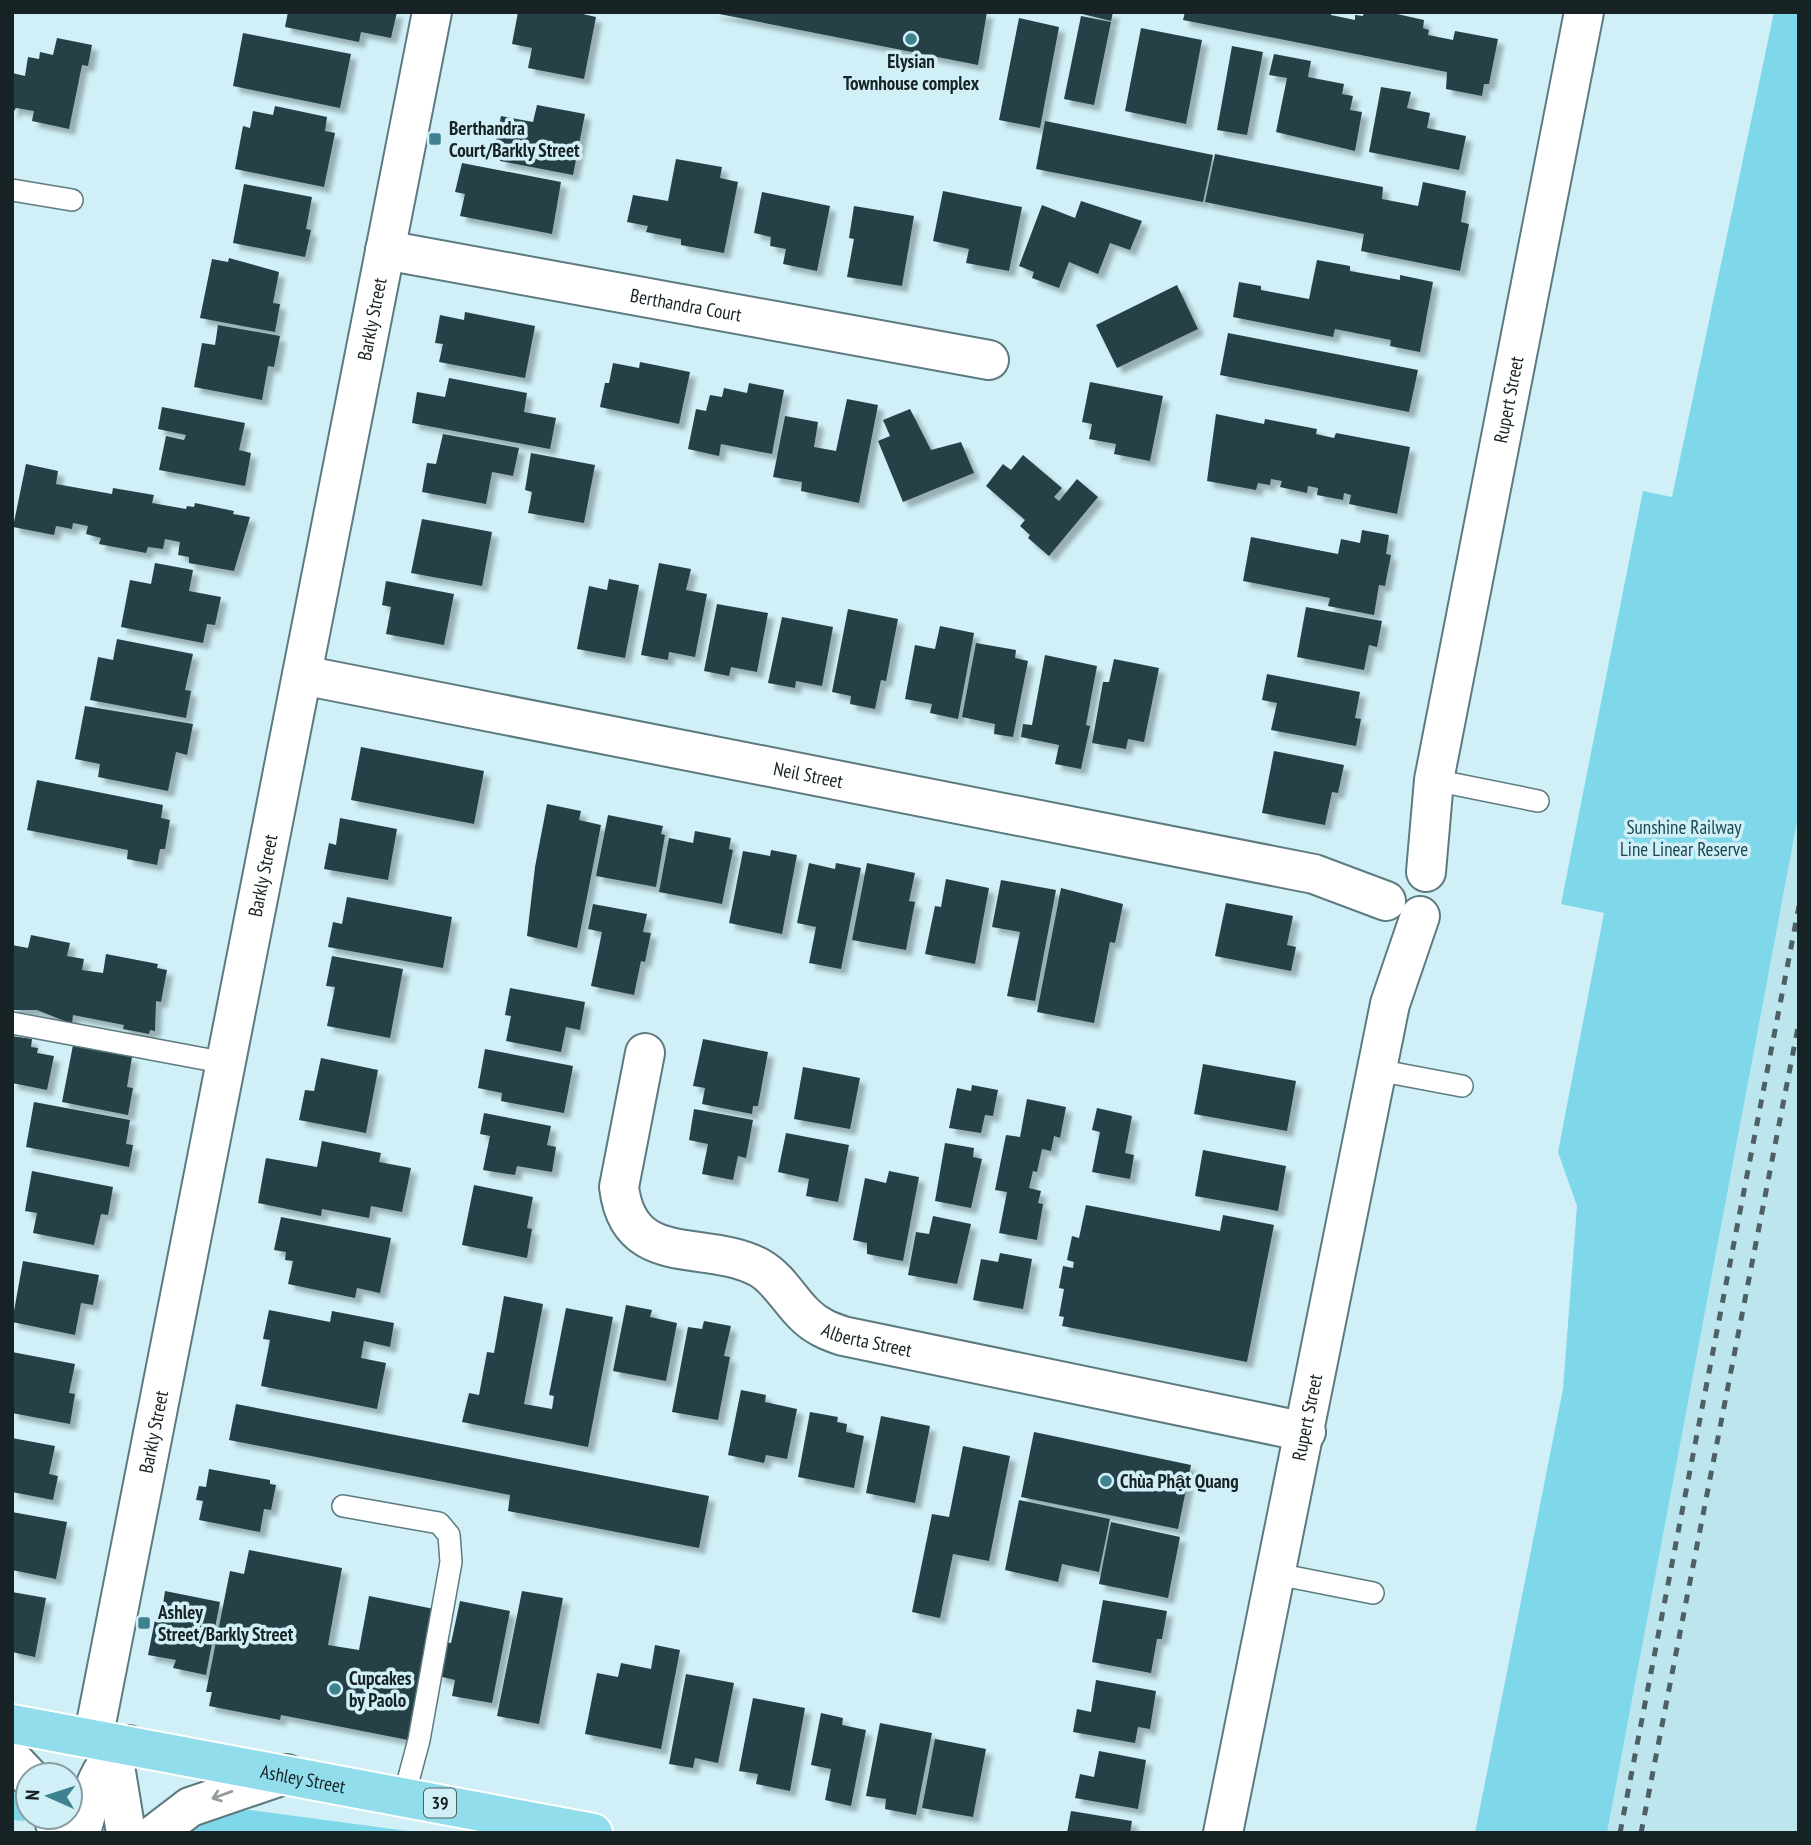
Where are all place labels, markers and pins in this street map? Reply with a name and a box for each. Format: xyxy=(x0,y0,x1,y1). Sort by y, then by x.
marker: Elysian Townhouse complex xyxy=(903,31,919,47)
place label: Elysian Townhouse complex xyxy=(843,49,980,95)
place label: Berthandra Court/Barkly Street xyxy=(449,116,580,162)
marker: Berthandra Court/Barkly Street xyxy=(427,131,443,147)
place label: Chùa Phật Quang xyxy=(1120,1469,1239,1493)
marker: Chùa Phật Quang xyxy=(1098,1473,1114,1489)
place label: Ashley Street/Barkly Street xyxy=(157,1600,294,1646)
marker: Ashley Street/Barkly Street xyxy=(136,1615,152,1631)
place label: Cupcakes by Paolo xyxy=(349,1666,412,1712)
marker: Cupcakes by Paolo xyxy=(327,1681,343,1697)

